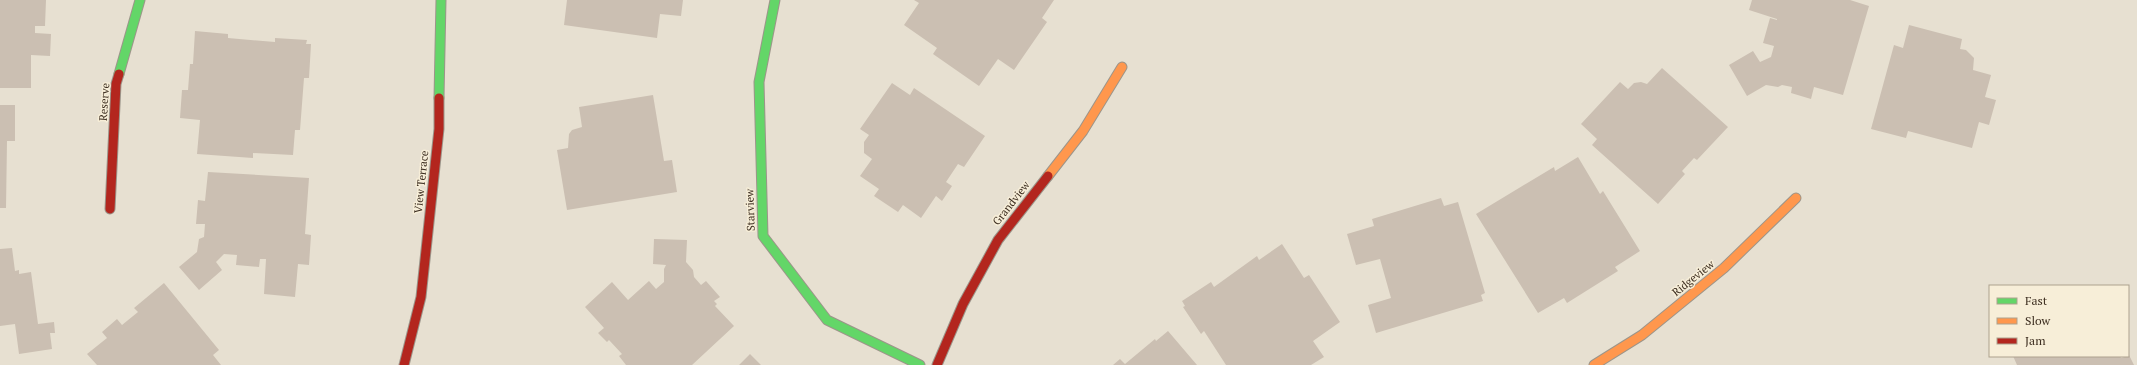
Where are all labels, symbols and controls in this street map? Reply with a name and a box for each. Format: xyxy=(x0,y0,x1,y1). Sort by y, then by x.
street label: Reserve xyxy=(96,82,112,121)
street label: View Terrace xyxy=(411,149,431,214)
street label: Grandview xyxy=(989,177,1033,228)
street label: Starview xyxy=(742,188,758,231)
street label: Ridgeview xyxy=(1669,256,1718,299)
legend xyxy=(1989,285,2129,357)
text: Fast xyxy=(2025,293,2048,308)
text: Slow xyxy=(2025,313,2051,328)
text: Jam xyxy=(2025,333,2046,348)

